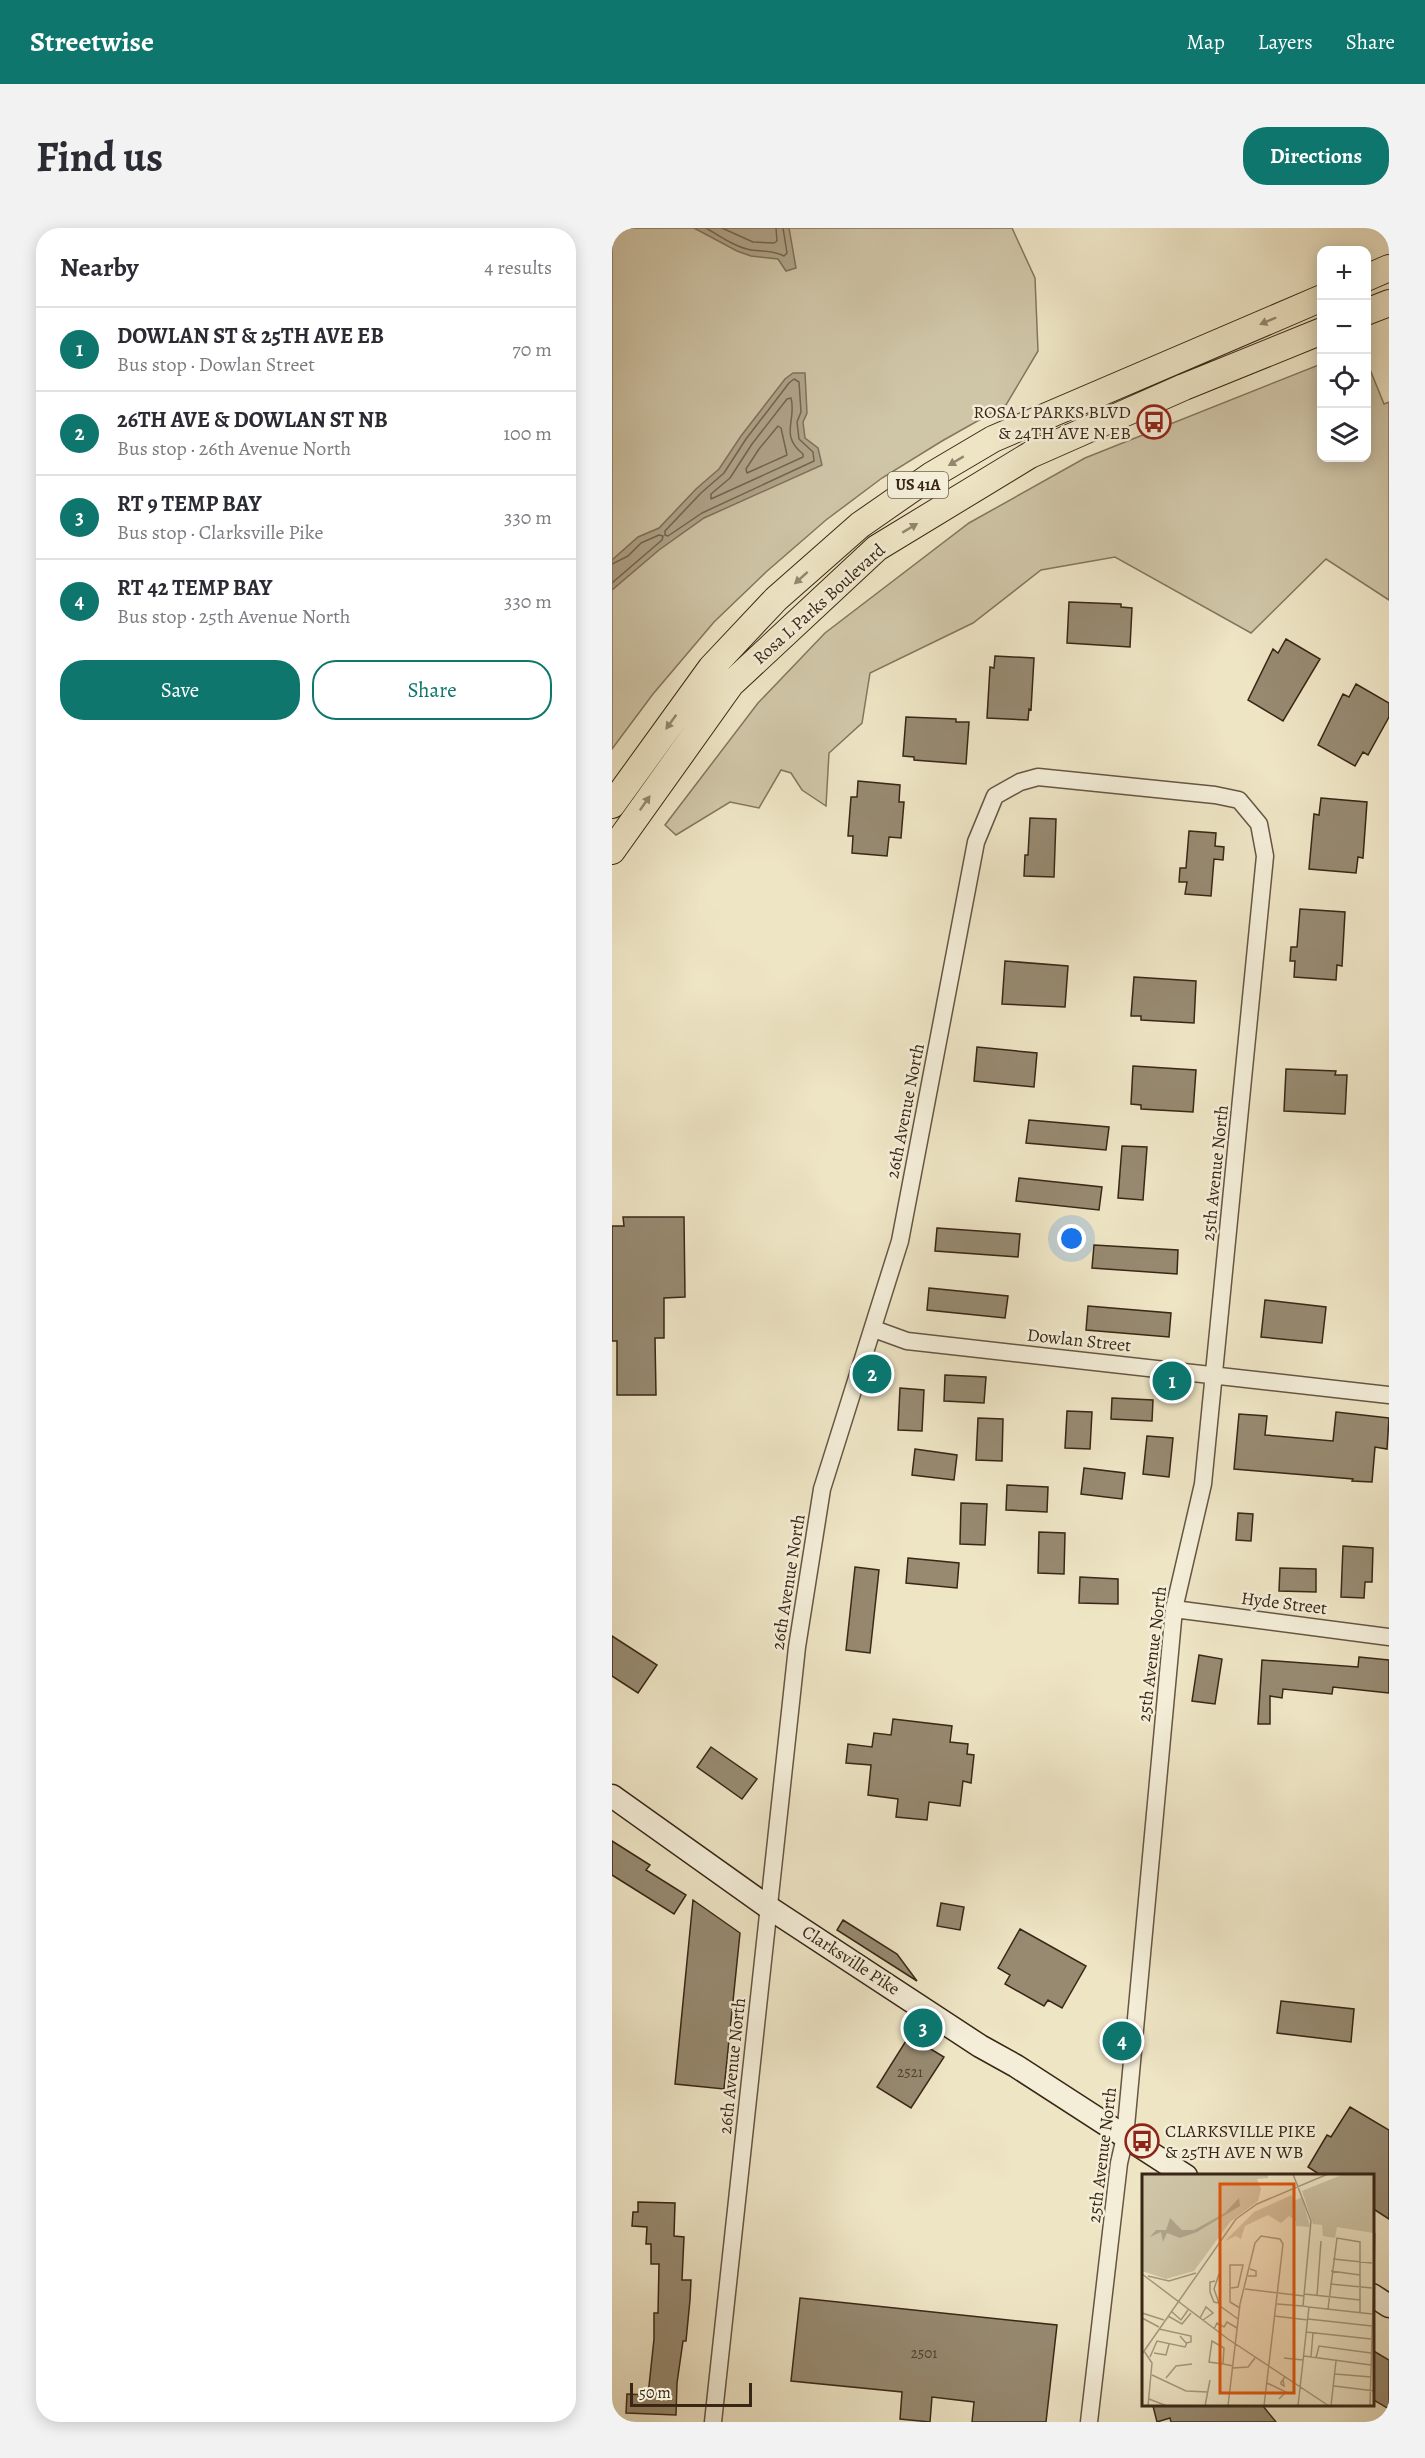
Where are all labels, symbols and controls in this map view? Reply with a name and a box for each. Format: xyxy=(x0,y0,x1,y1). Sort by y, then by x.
text: Streetwise xyxy=(30,23,154,61)
text: Map xyxy=(1186,28,1225,56)
text: Layers xyxy=(1258,28,1313,56)
text: Share xyxy=(1346,28,1395,56)
button: Directions xyxy=(1243,127,1389,185)
text: Find us xyxy=(36,128,163,185)
map controls xyxy=(1317,246,1371,462)
button: + xyxy=(1317,246,1371,300)
text: Nearby xyxy=(60,250,139,285)
text: 4 results xyxy=(484,254,552,281)
button: − xyxy=(1317,300,1371,354)
one-way arrow xyxy=(1258,316,1276,326)
text: DOWLAN ST & 25TH AVE EB xyxy=(117,321,384,351)
text: 1 xyxy=(76,336,83,363)
text: 70 m xyxy=(512,336,552,363)
text: Bus stop · Dowlan Street xyxy=(117,351,315,378)
button: locate xyxy=(1317,354,1371,408)
place label: ROSA L PARKS BLVD & 24TH AVE N EB xyxy=(973,400,1131,445)
bus stop icon: ROSA L PARKS BLVD & 24TH AVE N EB xyxy=(1136,404,1172,440)
text: 26TH AVE & DOWLAN ST NB xyxy=(117,405,388,435)
button: layers xyxy=(1317,408,1371,462)
text: 2 xyxy=(75,420,84,447)
text: 100 m xyxy=(503,420,552,447)
text: Bus stop · 26th Avenue North xyxy=(117,435,351,462)
one-way arrow xyxy=(948,455,964,466)
road number: US 41A xyxy=(888,472,948,498)
text: RT 9 TEMP BAY xyxy=(117,489,262,519)
text: 3 xyxy=(75,504,84,531)
text: 330 m xyxy=(504,504,552,531)
text: Bus stop · Clarksville Pike xyxy=(117,519,323,546)
one-way arrow xyxy=(902,523,918,534)
street label: Rosa L Parks Boulevard xyxy=(748,538,890,670)
one-way arrow xyxy=(793,571,808,585)
text: RT 42 TEMP BAY xyxy=(117,573,272,603)
text: 4 xyxy=(75,588,84,615)
text: 330 m xyxy=(504,588,552,615)
text: Bus stop · 25th Avenue North xyxy=(117,603,351,630)
button: Save xyxy=(60,660,300,720)
button: Share xyxy=(312,660,552,720)
one-way arrow xyxy=(665,715,677,730)
one-way arrow xyxy=(639,795,651,811)
street label: 26th Avenue North xyxy=(880,1041,930,1181)
street label: 25th Avenue North xyxy=(1196,1103,1234,1242)
your location xyxy=(1057,1224,1086,1253)
street label: Dowlan Street xyxy=(1026,1323,1132,1357)
pin: 2 xyxy=(852,1352,892,1396)
pin: 1 xyxy=(1152,1358,1192,1404)
street label: 26th Avenue North xyxy=(765,1512,811,1652)
street label: 25th Avenue North xyxy=(1132,1584,1172,1723)
street label: Hyde Street xyxy=(1240,1586,1328,1620)
street label: Clarksville Pike xyxy=(797,1919,905,2001)
street label: 26th Avenue North xyxy=(713,1996,751,2135)
pin: 3 xyxy=(904,2006,942,2050)
pin: 4 xyxy=(1102,2018,1142,2064)
house number: 2521 xyxy=(897,2062,923,2082)
street label: 25th Avenue North xyxy=(1082,2085,1122,2224)
place label: CLARKSVILLE PIKE & 25TH AVE N WB xyxy=(1165,2119,1316,2164)
bus stop icon: CLARKSVILLE PIKE & 25TH AVE N WB xyxy=(1124,2123,1160,2159)
inset map xyxy=(1142,2174,1374,2407)
house number: 2501 xyxy=(911,2343,937,2363)
scale bar xyxy=(630,2380,752,2408)
text: 50 m xyxy=(639,2382,671,2404)

